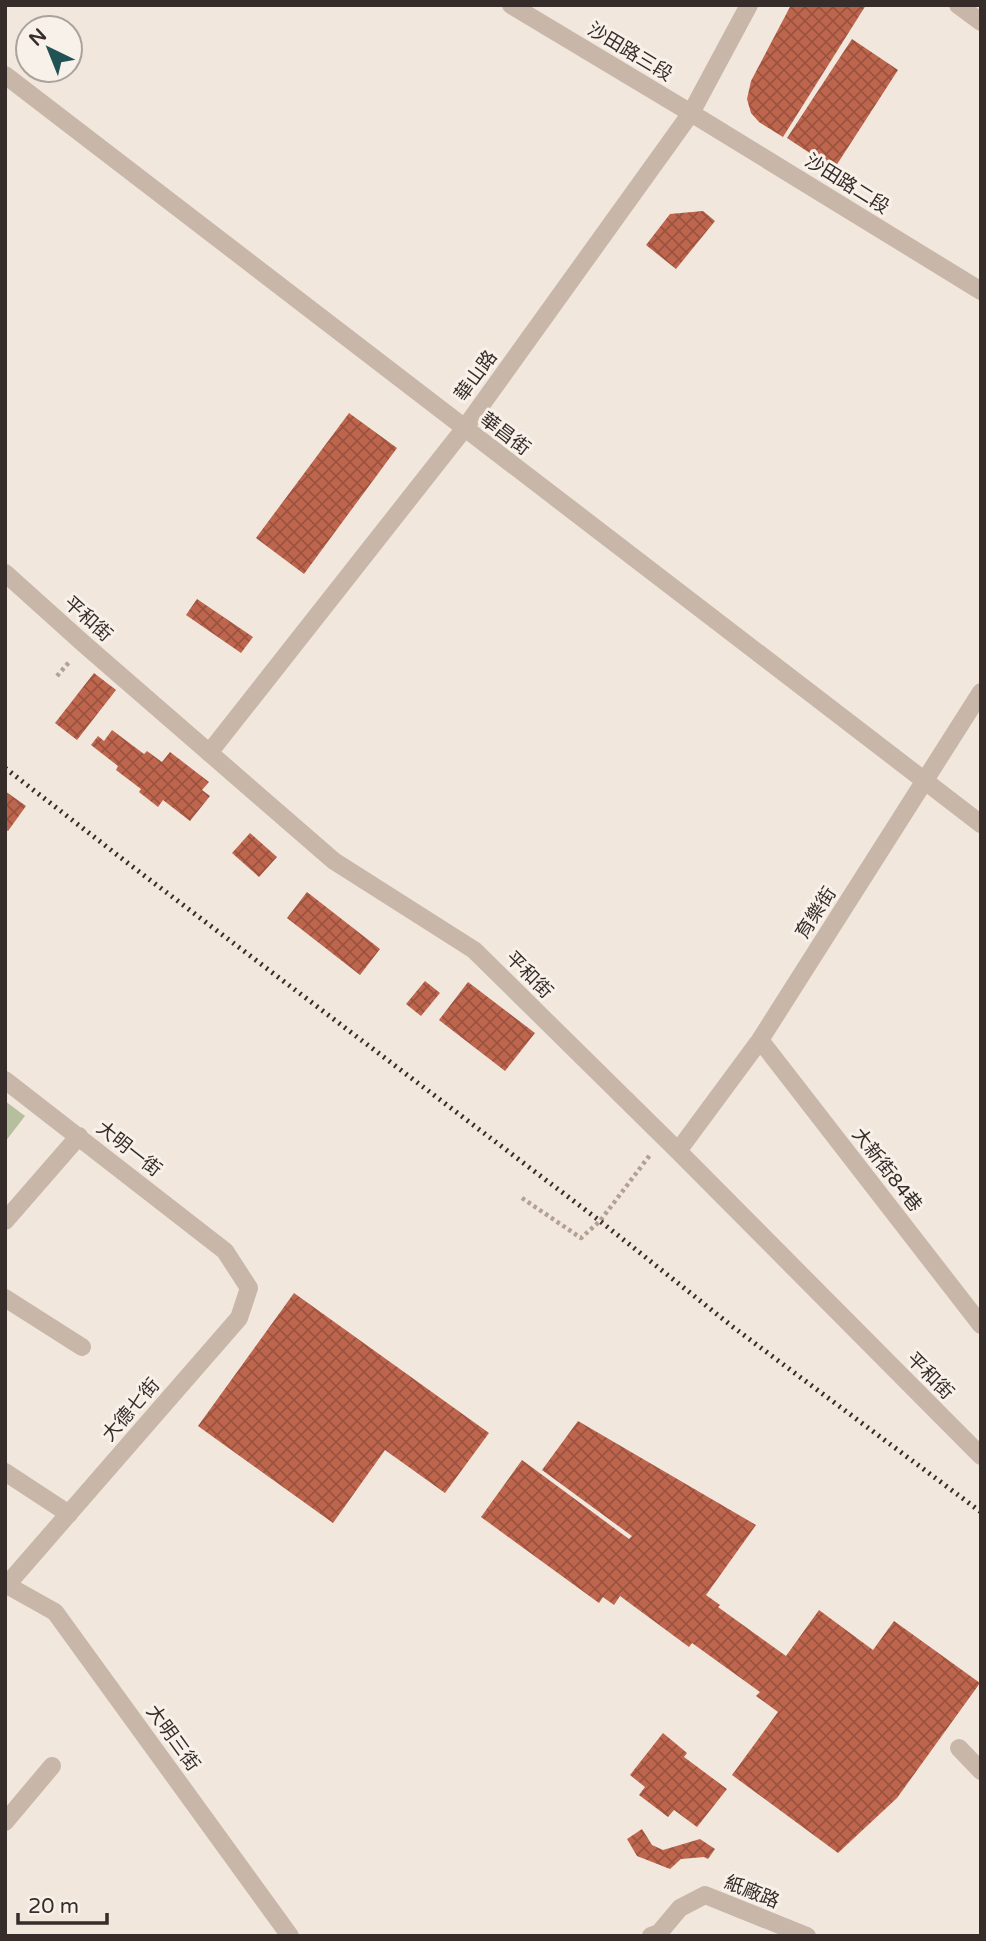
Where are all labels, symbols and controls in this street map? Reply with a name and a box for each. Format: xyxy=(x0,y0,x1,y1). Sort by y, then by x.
north arrow xyxy=(14,14,84,84)
street label: 沙田路三段 xyxy=(584,18,676,86)
text: N xyxy=(25,24,51,51)
street label: 沙田路二段 xyxy=(801,149,893,219)
street label: 華山路 xyxy=(450,346,502,406)
street label: 華昌街 xyxy=(476,408,534,460)
street label: 平和街 xyxy=(59,592,117,646)
street label: 育樂街 xyxy=(791,883,841,943)
street label: 平和街 xyxy=(501,947,557,1003)
street label: 大明一街 xyxy=(92,1117,166,1181)
street label: 大新街84巷 xyxy=(848,1124,926,1216)
street label: 平和街 xyxy=(902,1348,958,1404)
street label: 大德七街 xyxy=(98,1374,164,1446)
street label: 大明三街 xyxy=(142,1701,204,1775)
street label: 紙廠路 xyxy=(721,1871,783,1913)
scale bar xyxy=(18,1882,107,1926)
text: 20 m xyxy=(28,1894,79,1919)

